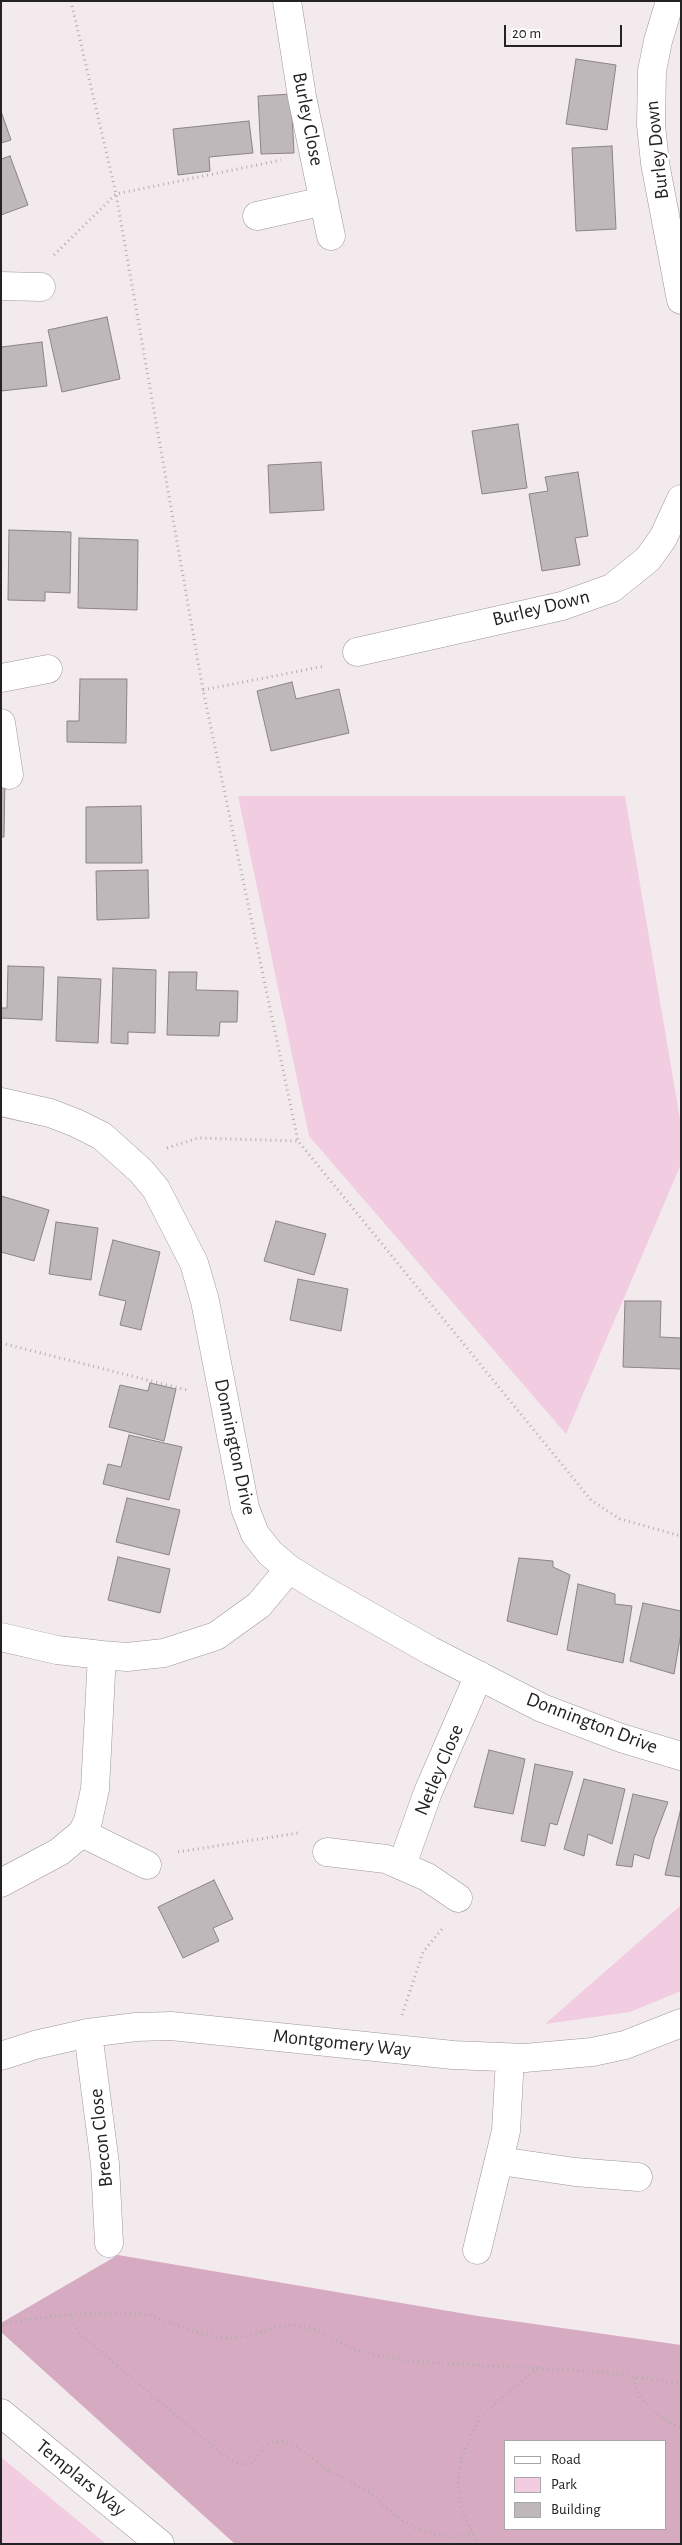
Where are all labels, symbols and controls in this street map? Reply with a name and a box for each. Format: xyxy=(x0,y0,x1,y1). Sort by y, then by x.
scale bar xyxy=(507,15,624,47)
text: 20 m xyxy=(512,26,541,41)
street label: Burley Close xyxy=(287,70,329,168)
street label: Burley Down xyxy=(640,99,674,201)
street label: Burley Down xyxy=(490,584,592,632)
street label: Donnington Drive xyxy=(209,1377,261,1517)
street label: Donnington Drive xyxy=(523,1687,661,1759)
street label: Netley Close xyxy=(409,1721,469,1819)
street label: Montgomery Way xyxy=(272,2024,412,2062)
street label: Brecon Close xyxy=(84,2088,118,2188)
street label: Templars Way xyxy=(31,2434,131,2522)
legend xyxy=(504,2440,667,2530)
text: Road xyxy=(551,2452,581,2467)
text: Park xyxy=(551,2477,577,2492)
text: Building xyxy=(551,2502,601,2517)

